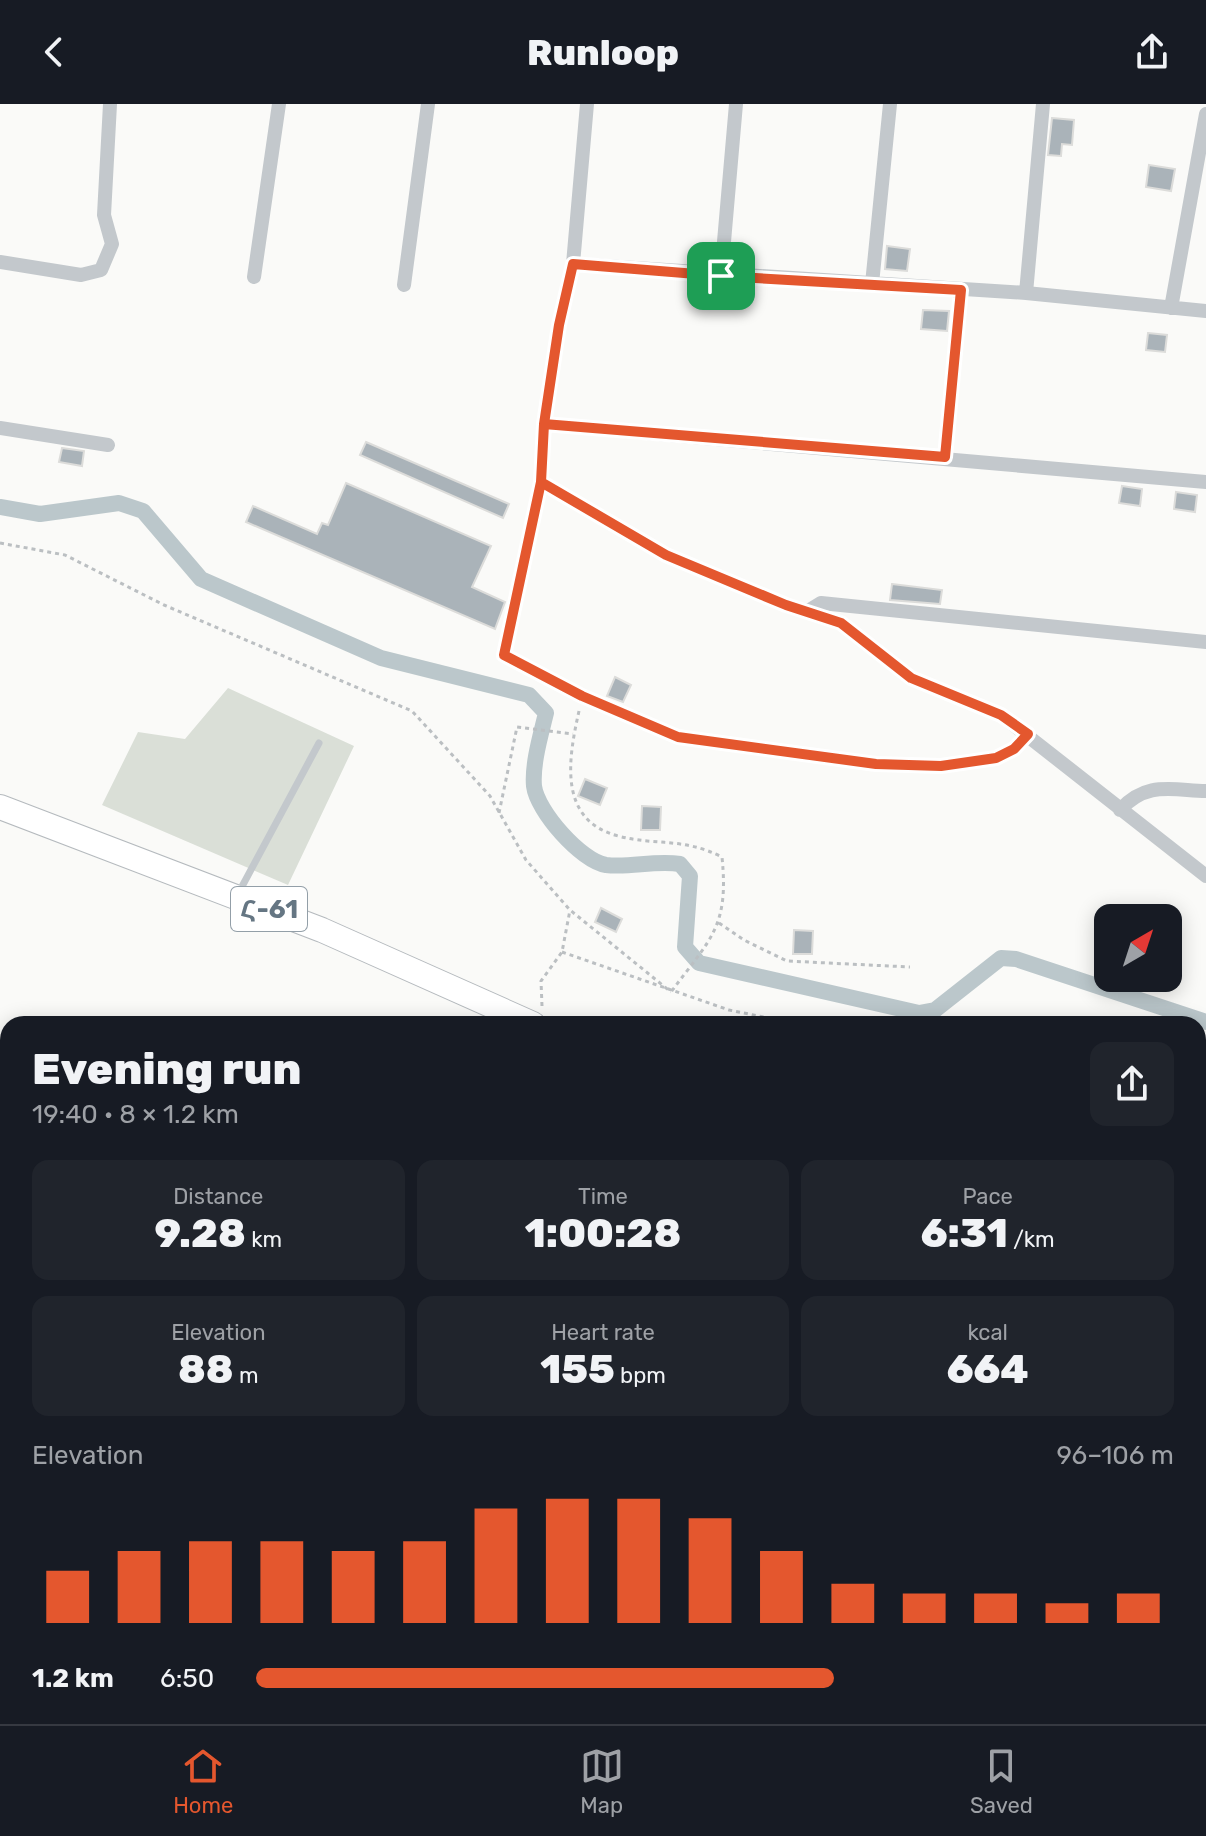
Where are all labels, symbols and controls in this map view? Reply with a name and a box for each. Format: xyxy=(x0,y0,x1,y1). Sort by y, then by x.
icon: back xyxy=(32,30,76,74)
icon: share xyxy=(1130,30,1174,74)
text: Runloop xyxy=(527,31,679,74)
pin xyxy=(687,242,755,310)
icon: arrive xyxy=(699,254,743,298)
road number: Հ-61 xyxy=(231,887,307,931)
north arrow xyxy=(1094,904,1182,992)
map controls xyxy=(1094,904,1182,992)
button: share xyxy=(1090,1042,1174,1126)
text: Evening run xyxy=(32,1043,301,1095)
text: 19:40 · 8 × 1.2 km xyxy=(32,1099,239,1130)
text: Distance xyxy=(173,1183,263,1210)
text: Time xyxy=(578,1183,628,1210)
text: Pace xyxy=(962,1183,1013,1210)
text: 9.28 xyxy=(154,1210,246,1257)
text: 1:00:28 xyxy=(525,1210,681,1257)
text: 6:31 xyxy=(921,1210,1008,1257)
text: km xyxy=(246,1226,282,1253)
text: /km xyxy=(1008,1226,1055,1253)
text: Elevation xyxy=(171,1319,265,1346)
text: Heart rate xyxy=(551,1319,655,1346)
text: kcal xyxy=(967,1319,1008,1346)
text: 88 xyxy=(178,1346,234,1393)
text: 155 xyxy=(540,1346,615,1393)
text: 664 xyxy=(947,1346,1029,1393)
text: m xyxy=(234,1362,259,1389)
text: bpm xyxy=(615,1362,666,1389)
text: Elevation xyxy=(32,1440,143,1471)
text: 96–106 m xyxy=(1056,1440,1174,1471)
text: 1.2 km xyxy=(32,1663,114,1694)
text: 6:50 xyxy=(160,1663,214,1694)
tab: Home xyxy=(173,1744,233,1819)
tab: Map xyxy=(580,1744,624,1819)
tab: Saved xyxy=(970,1744,1033,1819)

